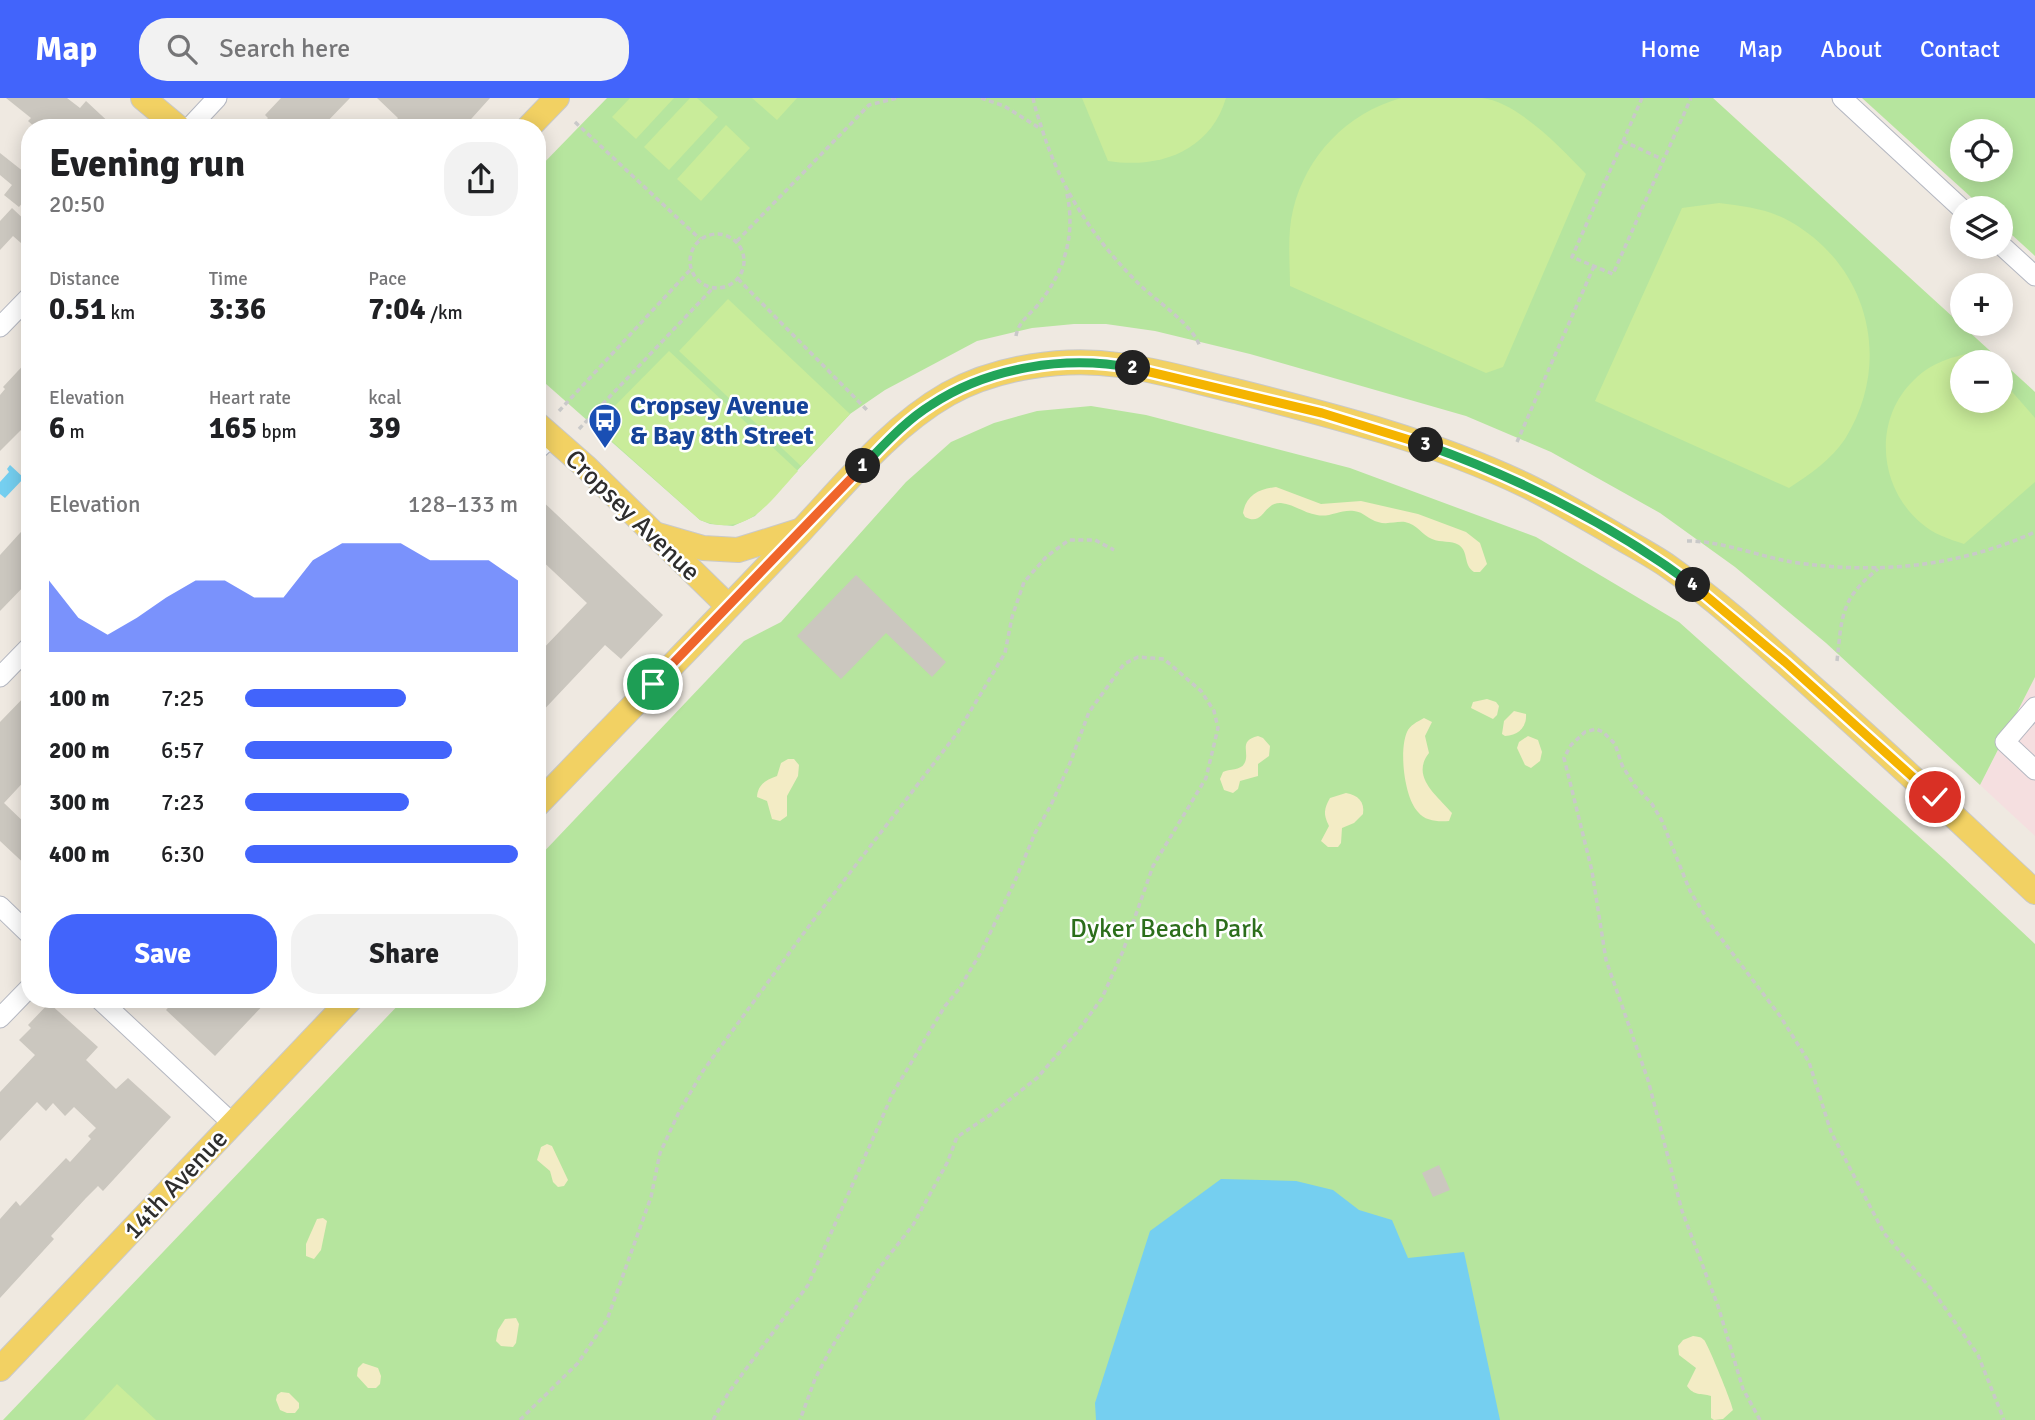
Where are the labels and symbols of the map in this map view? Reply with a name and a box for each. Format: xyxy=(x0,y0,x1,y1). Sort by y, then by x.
pin: 2 xyxy=(1116,350,1150,386)
place label: Cropsey Avenue & Bay 8th Street xyxy=(630,390,814,452)
bus stop icon: Cropsey Avenue & Bay 8th Street xyxy=(586,401,624,450)
pin: 3 xyxy=(1408,428,1444,462)
street label: Cropsey Avenue xyxy=(558,443,707,588)
pin: 1 xyxy=(846,448,880,484)
pin: 4 xyxy=(1676,568,1710,602)
pin xyxy=(623,654,683,714)
pin xyxy=(1905,767,1965,827)
park label: Dyker Beach Park xyxy=(1070,913,1264,945)
street label: 14th Avenue xyxy=(117,1123,235,1246)

